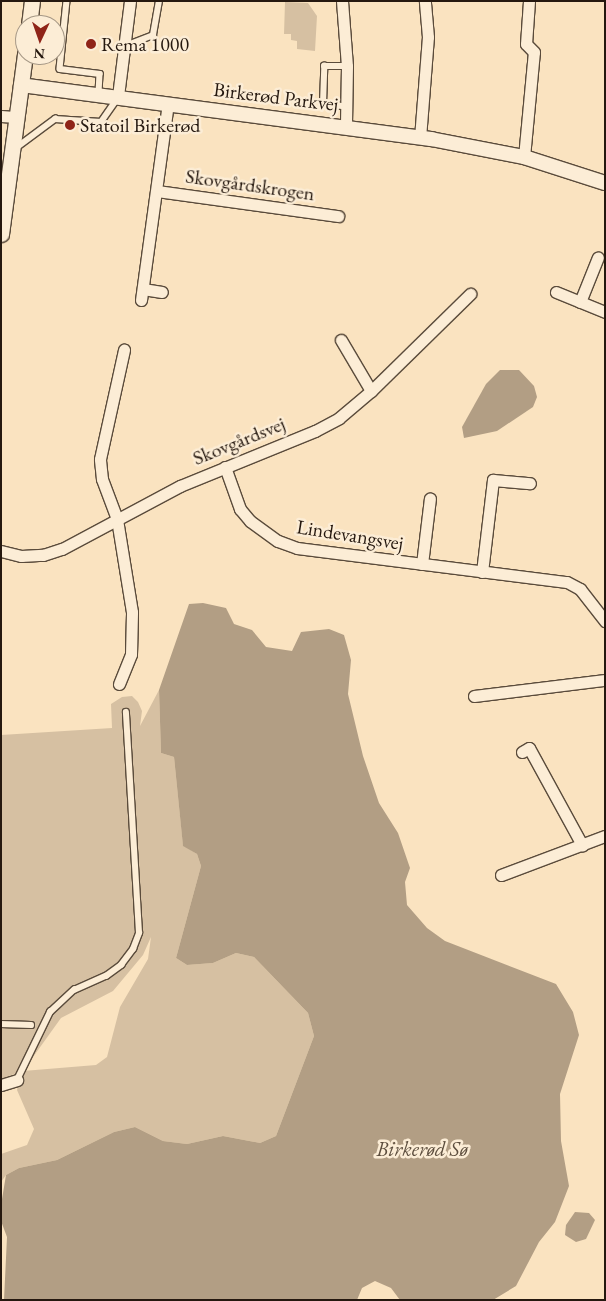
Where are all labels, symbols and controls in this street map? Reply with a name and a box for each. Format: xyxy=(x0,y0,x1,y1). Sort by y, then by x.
north arrow xyxy=(15,15,65,65)
place label: Rema 1000 xyxy=(101,32,189,56)
marker: Rema 1000 xyxy=(85,38,97,50)
text: N xyxy=(33,45,45,63)
street label: Birkerød Parkvej xyxy=(212,77,340,117)
place label: Statoil Birkerød xyxy=(80,113,200,137)
marker: Statoil Birkerød xyxy=(64,119,76,131)
street label: Skovgårdskrogen xyxy=(184,164,316,206)
street label: Skovgårdsvej xyxy=(189,412,289,470)
street label: Lindevangsvej xyxy=(295,515,405,555)
water label: Birkerød Sø xyxy=(376,1136,468,1162)

